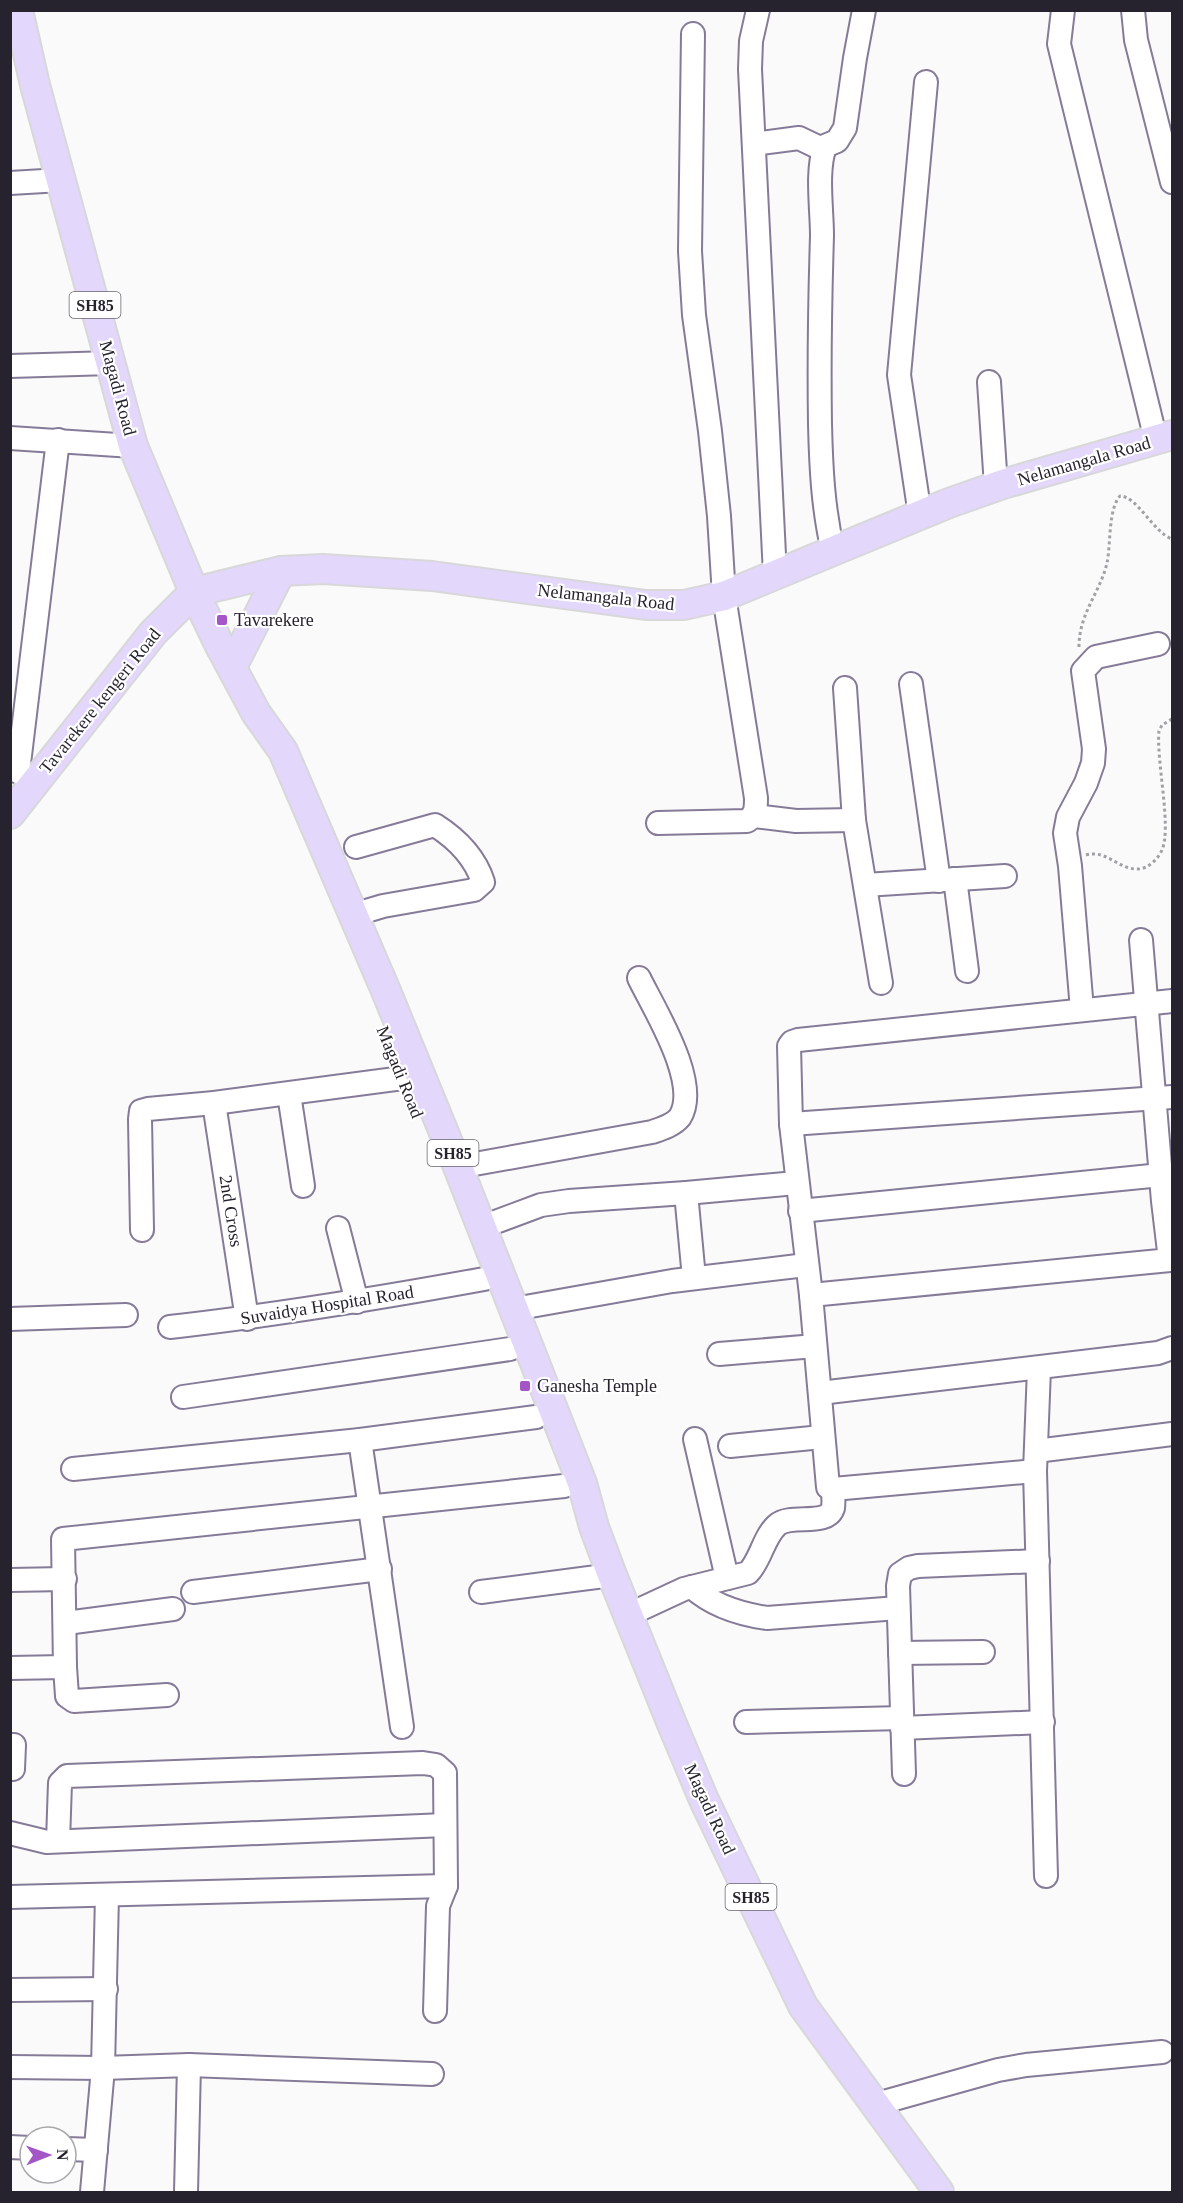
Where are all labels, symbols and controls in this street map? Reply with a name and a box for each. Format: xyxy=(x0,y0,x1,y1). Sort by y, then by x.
road number: SH85 xyxy=(70,292,121,318)
street label: Magadi Road xyxy=(96,338,140,438)
street label: Nelamangala Road xyxy=(1015,432,1153,490)
street label: Nelamangala Road xyxy=(537,580,675,614)
place label: Tavarekere xyxy=(234,610,314,630)
marker: Tavarekere xyxy=(215,613,229,627)
street label: Tavarekere kengeri Road xyxy=(35,625,165,777)
street label: Magadi Road xyxy=(372,1023,428,1121)
road number: SH85 xyxy=(428,1140,478,1166)
street label: 2nd Cross xyxy=(215,1174,247,1248)
street label: Suvaidya Hospital Road xyxy=(239,1281,415,1329)
place label: Ganesha Temple xyxy=(537,1376,657,1396)
marker: Ganesha Temple xyxy=(518,1379,532,1393)
street label: Magadi Road xyxy=(680,1761,740,1857)
road number: SH85 xyxy=(726,1884,777,1910)
north arrow xyxy=(18,2125,78,2185)
text: N xyxy=(54,2149,71,2161)

